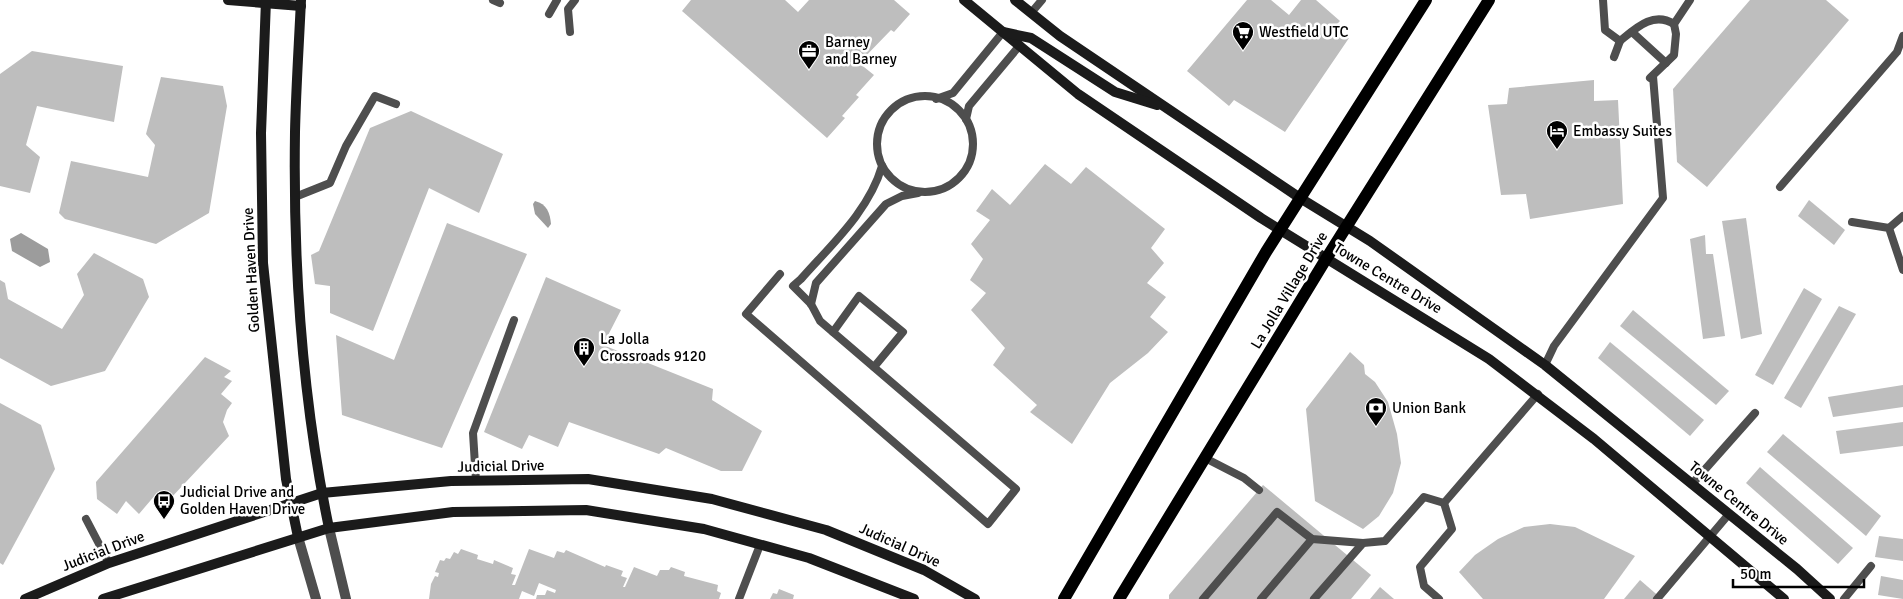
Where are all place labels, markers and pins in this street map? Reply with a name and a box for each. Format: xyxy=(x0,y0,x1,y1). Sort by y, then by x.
supermarket icon: Westfield UTC xyxy=(1231,20,1255,51)
place label: Westfield UTC xyxy=(1259,23,1349,41)
place label: Barney and Barney xyxy=(825,33,897,68)
office icon: Barney and Barney xyxy=(797,39,821,70)
hotel icon: Embassy Suites xyxy=(1545,119,1569,150)
place label: Embassy Suites xyxy=(1573,122,1672,140)
place label: La Jolla Crossroads 9120 xyxy=(600,330,706,365)
building icon: La Jolla Crossroads 9120 xyxy=(572,336,596,367)
bank icon: Union Bank xyxy=(1364,396,1388,427)
place label: Union Bank xyxy=(1392,399,1466,417)
place label: Judicial Drive and Golden Haven Drive xyxy=(180,483,305,518)
bus stop icon: Judicial Drive and Golden Haven Drive xyxy=(152,489,176,520)

